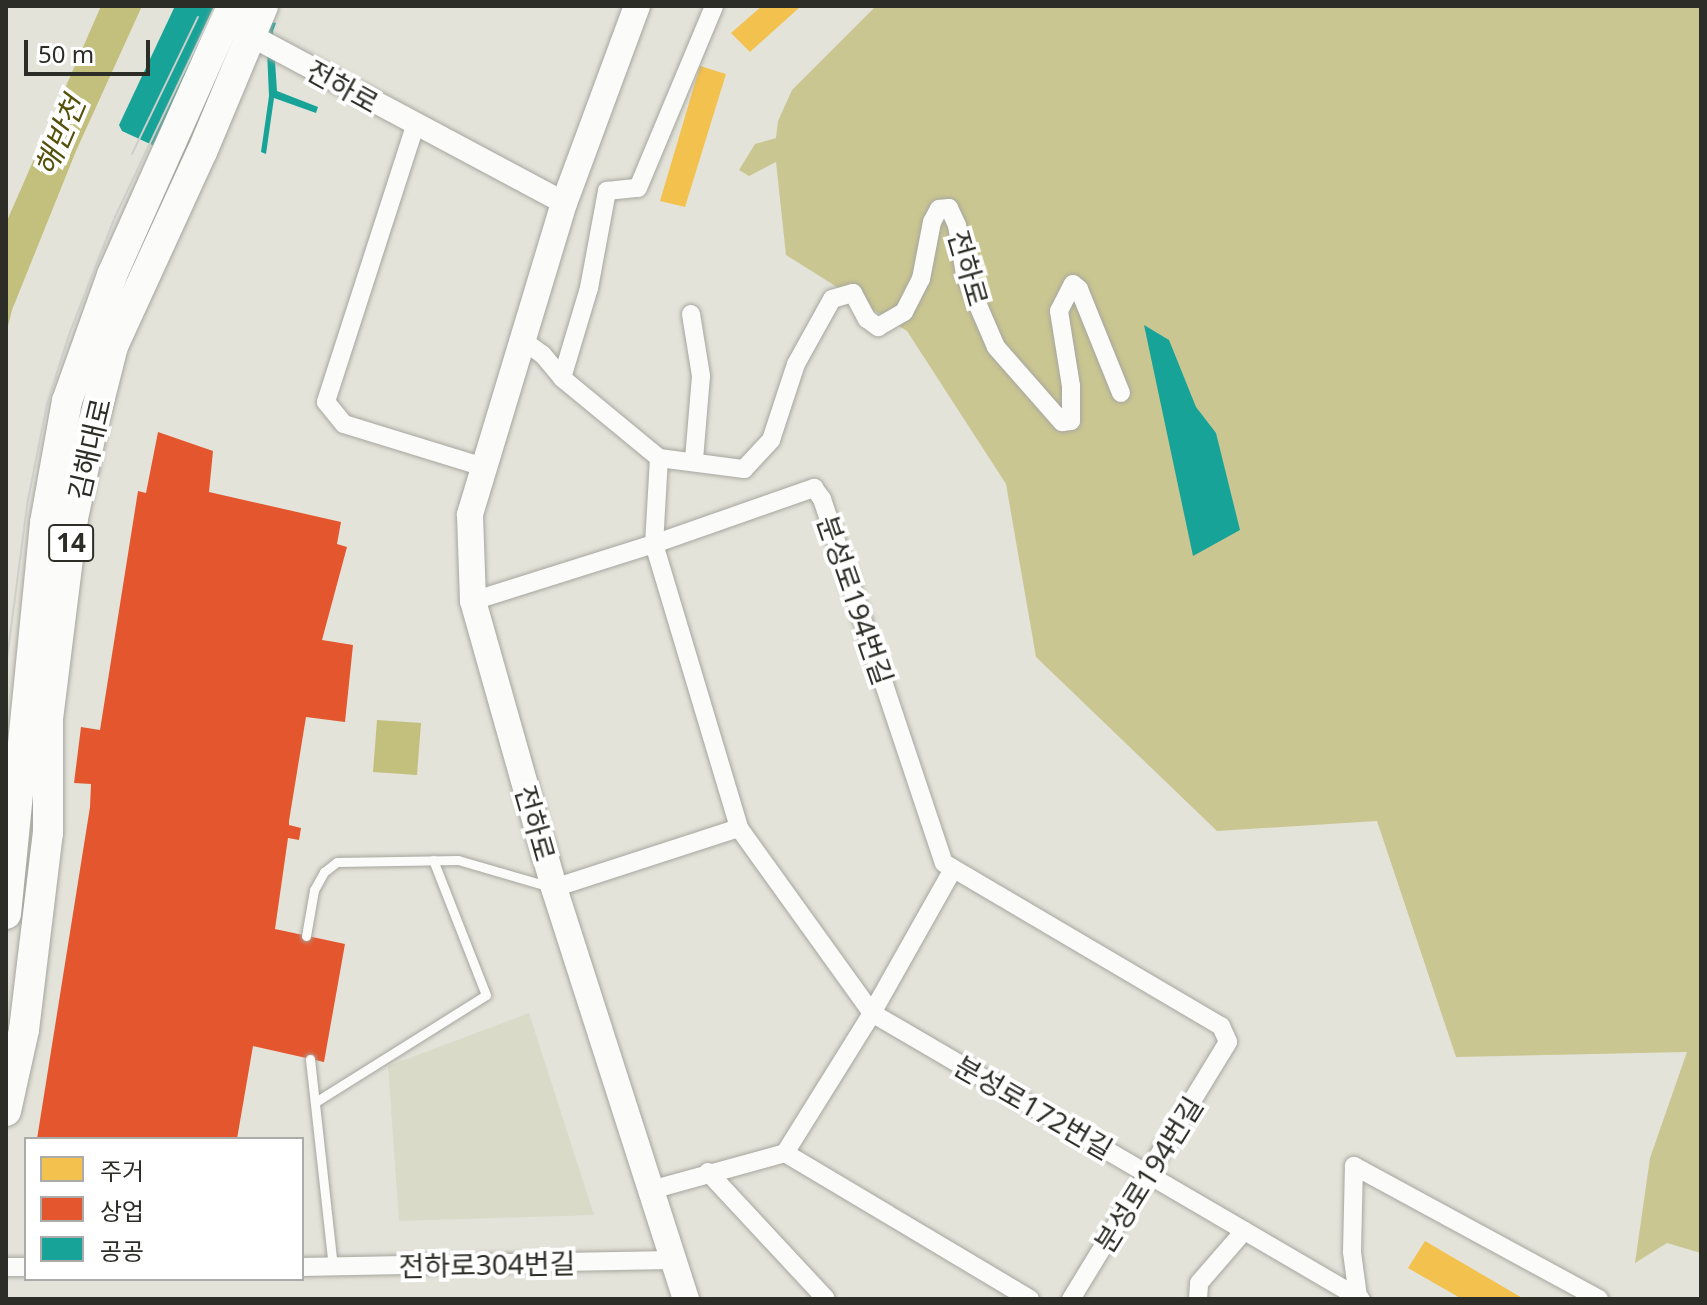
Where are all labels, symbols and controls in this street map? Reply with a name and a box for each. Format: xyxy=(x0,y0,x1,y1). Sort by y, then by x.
scale bar xyxy=(28,24,154,74)
text: 50 m xyxy=(38,37,94,70)
street label: 전하로 xyxy=(301,53,385,119)
water label: 해반천 xyxy=(27,91,93,181)
street label: 전하로 xyxy=(942,226,996,310)
street label: 김해대로 xyxy=(61,395,117,503)
street label: 분성로194번길 xyxy=(811,511,901,689)
road number: 14 xyxy=(47,521,95,565)
street label: 전하로 xyxy=(509,781,563,865)
street label: 분성로172번길 xyxy=(949,1048,1119,1166)
street label: 분성로194번길 xyxy=(1087,1090,1209,1258)
legend xyxy=(24,1137,304,1281)
text: 주거 xyxy=(100,1154,144,1187)
text: 상업 xyxy=(100,1194,144,1227)
text: 공공 xyxy=(100,1234,144,1267)
street label: 전하로304번길 xyxy=(398,1246,576,1282)

